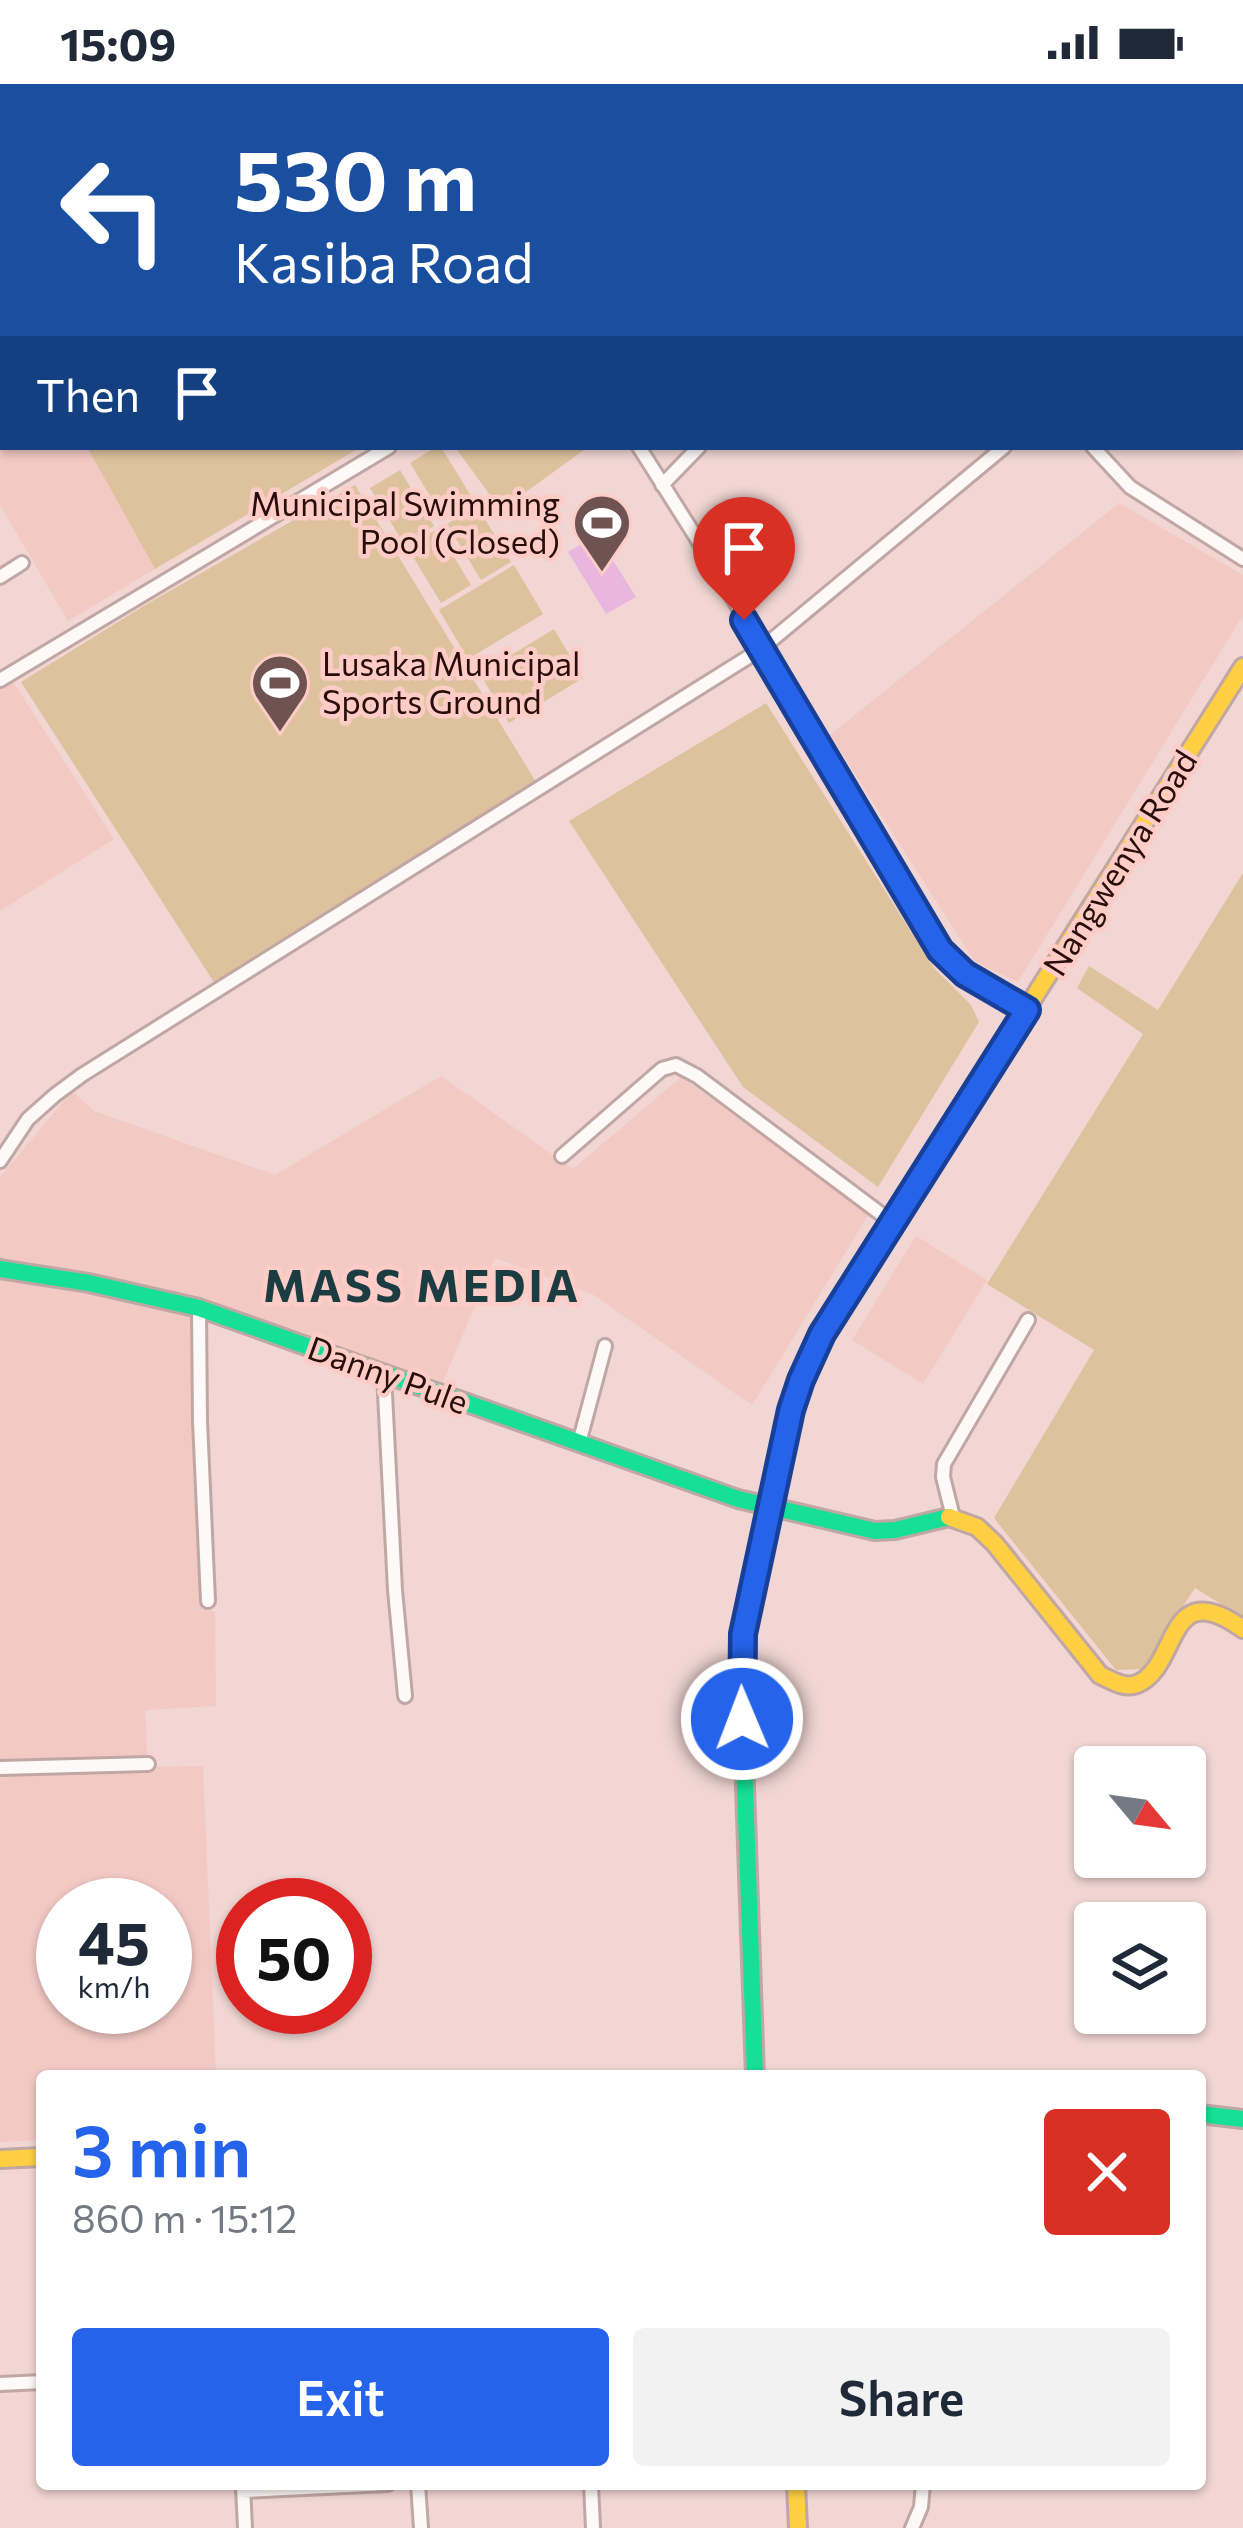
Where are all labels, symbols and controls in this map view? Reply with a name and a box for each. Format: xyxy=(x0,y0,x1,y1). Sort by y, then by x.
text: 15:09 xyxy=(60,15,176,70)
text: 530 m xyxy=(234,126,477,228)
icon: left xyxy=(36,132,192,288)
text: Kasiba Road xyxy=(234,228,534,294)
icon: arrive xyxy=(164,360,230,426)
text: Then xyxy=(36,366,140,421)
place label: Municipal Swimming Pool (Closed) xyxy=(250,482,560,561)
sports icon: Municipal Swimming Pool (Closed) xyxy=(571,492,633,574)
pin xyxy=(693,497,795,620)
icon: arrive xyxy=(711,515,777,581)
place label: Lusaka Municipal Sports Ground xyxy=(322,642,580,721)
sports icon: Lusaka Municipal Sports Ground xyxy=(249,652,311,734)
street label: Nangwenya Road xyxy=(1033,742,1205,983)
district label: MASS MEDIA xyxy=(263,1256,581,1311)
street label: Danny Pule xyxy=(303,1326,474,1421)
position arrow xyxy=(679,1656,805,1782)
north arrow xyxy=(1074,1746,1206,1878)
map controls xyxy=(1074,1746,1206,2034)
speed limit sign: 50 xyxy=(216,1878,372,2034)
button: layers xyxy=(1074,1902,1206,2034)
text: 45 xyxy=(78,1904,150,1977)
text: km/h xyxy=(78,1967,150,2004)
text: 3 min xyxy=(72,2104,251,2192)
button: close xyxy=(1044,2109,1170,2235)
text: 860 m · 15:12 xyxy=(72,2193,297,2241)
button: Exit xyxy=(72,2328,609,2466)
button: Share xyxy=(633,2328,1170,2466)

